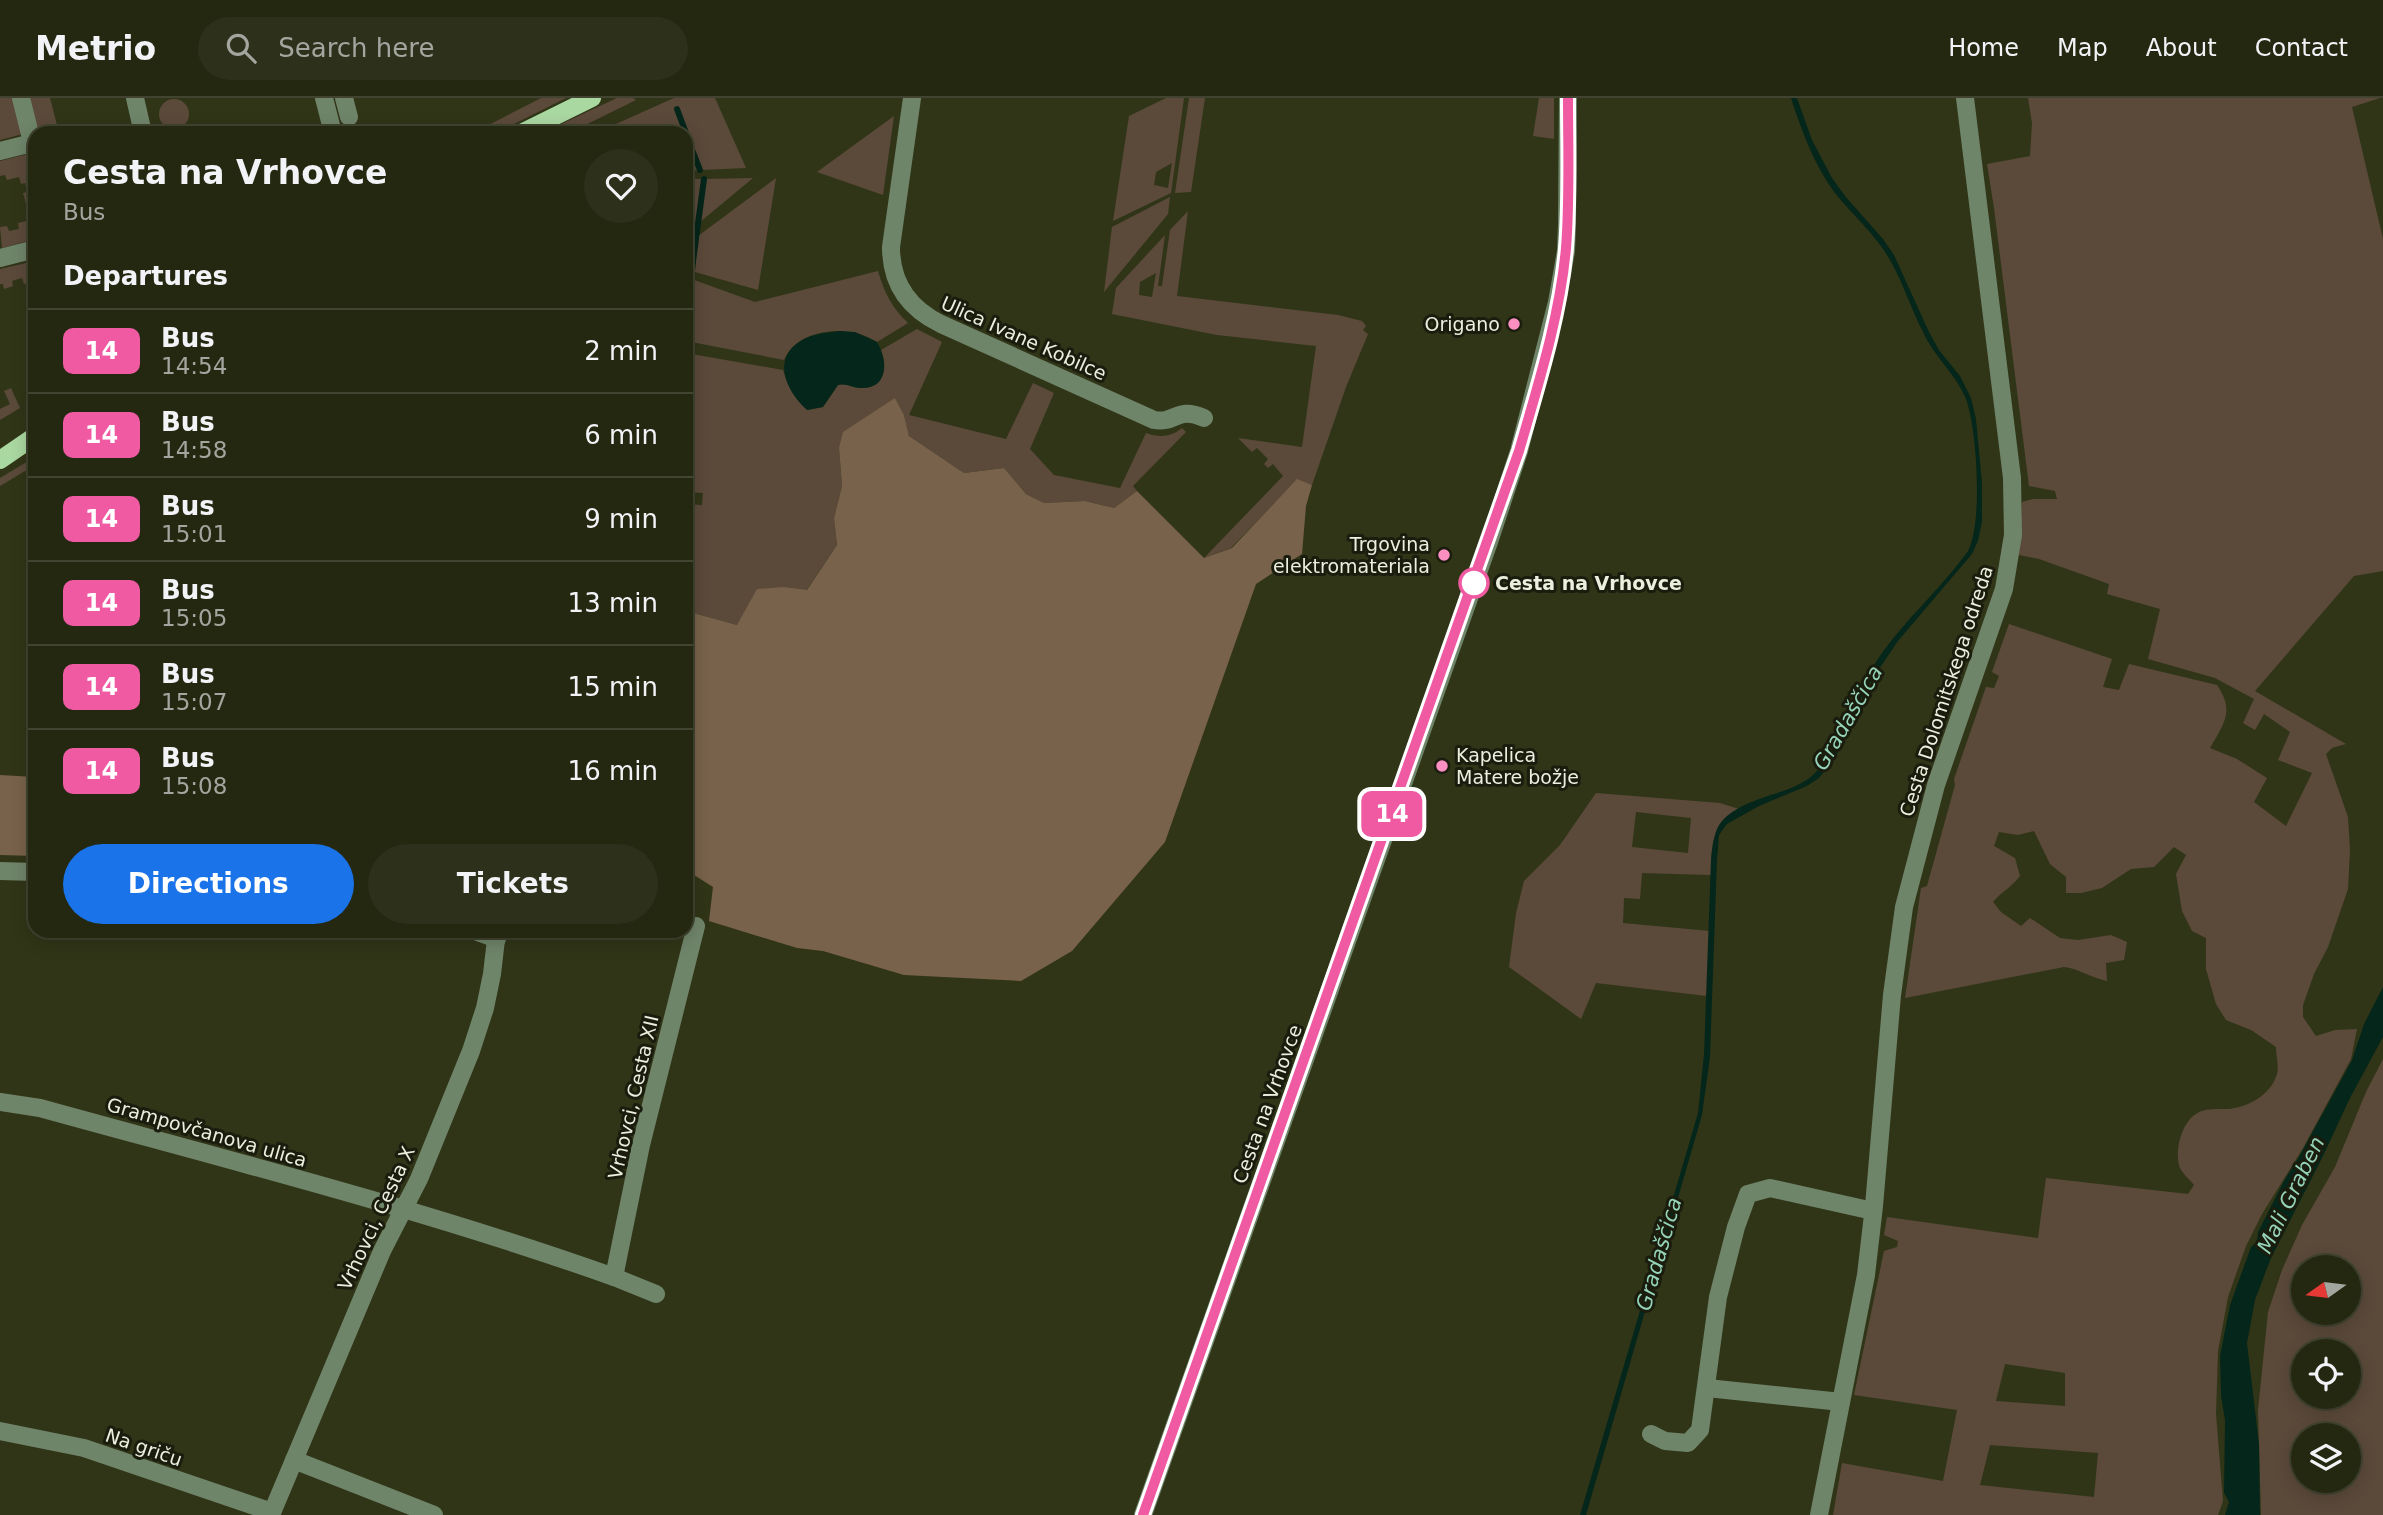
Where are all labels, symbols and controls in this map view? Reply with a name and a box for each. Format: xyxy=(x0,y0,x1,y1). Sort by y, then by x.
search box xyxy=(198,17,688,80)
text: Metrio xyxy=(35,29,156,68)
icon: search xyxy=(222,29,260,67)
text: Search here xyxy=(278,33,434,63)
text: Home xyxy=(1948,34,2019,62)
text: Map xyxy=(2057,34,2108,62)
text: About xyxy=(2146,34,2217,62)
text: Contact xyxy=(2255,34,2348,62)
button: heart xyxy=(584,149,658,223)
text: Cesta na Vrhovce xyxy=(63,153,387,192)
text: Bus xyxy=(63,199,105,225)
text: Departures xyxy=(63,261,228,291)
street label: Ulica Ivane Kobilce xyxy=(938,292,1110,384)
place label: Origano xyxy=(1425,313,1500,335)
marker: Origano xyxy=(1506,316,1522,332)
text: Bus xyxy=(161,323,215,353)
text: 2 min xyxy=(584,336,658,366)
text: 14 xyxy=(85,337,118,365)
text: 14:54 xyxy=(161,353,227,379)
text: Bus xyxy=(161,407,215,437)
text: 6 min xyxy=(584,420,658,450)
text: 14 xyxy=(85,421,118,449)
text: 14:58 xyxy=(161,437,227,463)
text: Bus xyxy=(161,491,215,521)
text: 9 min xyxy=(584,504,658,534)
text: 14 xyxy=(85,505,118,533)
text: 15:01 xyxy=(161,521,227,547)
place label: Trgovina elektromateriala xyxy=(1273,533,1430,577)
marker: Trgovina elektromateriala xyxy=(1436,547,1452,563)
street label: Cesta Dolomitskega odreda xyxy=(1895,563,1997,819)
marker: Cesta na Vrhovce xyxy=(1459,568,1489,598)
place label: Cesta na Vrhovce xyxy=(1495,572,1682,594)
text: Bus xyxy=(161,575,215,605)
text: 13 min xyxy=(568,588,658,618)
text: 14 xyxy=(85,589,118,617)
text: 15:05 xyxy=(161,605,227,631)
text: Bus xyxy=(161,659,215,689)
water label: Gradaščica xyxy=(1808,661,1888,775)
text: 15 min xyxy=(568,672,658,702)
text: 14 xyxy=(85,673,118,701)
text: 15:07 xyxy=(161,689,227,715)
text: Bus xyxy=(161,743,215,773)
place label: Kapelica Matere božje xyxy=(1456,744,1579,788)
text: 16 min xyxy=(568,756,658,786)
text: 14 xyxy=(85,757,118,785)
marker: Kapelica Matere božje xyxy=(1434,758,1450,774)
text: 15:08 xyxy=(161,773,227,799)
line badge: 14 xyxy=(1360,791,1424,837)
text: 14 xyxy=(1375,800,1409,828)
button: Directions xyxy=(63,844,354,924)
button: Tickets xyxy=(368,844,658,924)
street label: Vrhovci, Cesta XII xyxy=(603,1013,663,1181)
street label: Cesta na Vrhovce xyxy=(1228,1022,1306,1186)
street label: Grampovčanova ulica xyxy=(104,1093,310,1171)
water label: Mali Graben xyxy=(2252,1133,2330,1257)
street label: Vrhovci, Cesta X xyxy=(333,1143,419,1293)
water label: Gradaščica xyxy=(1631,1195,1687,1313)
north arrow xyxy=(2291,1255,2361,1325)
map controls xyxy=(2291,1255,2361,1493)
button: locate xyxy=(2291,1339,2361,1409)
button: layers xyxy=(2291,1423,2361,1493)
street label: Na griču xyxy=(103,1424,185,1470)

